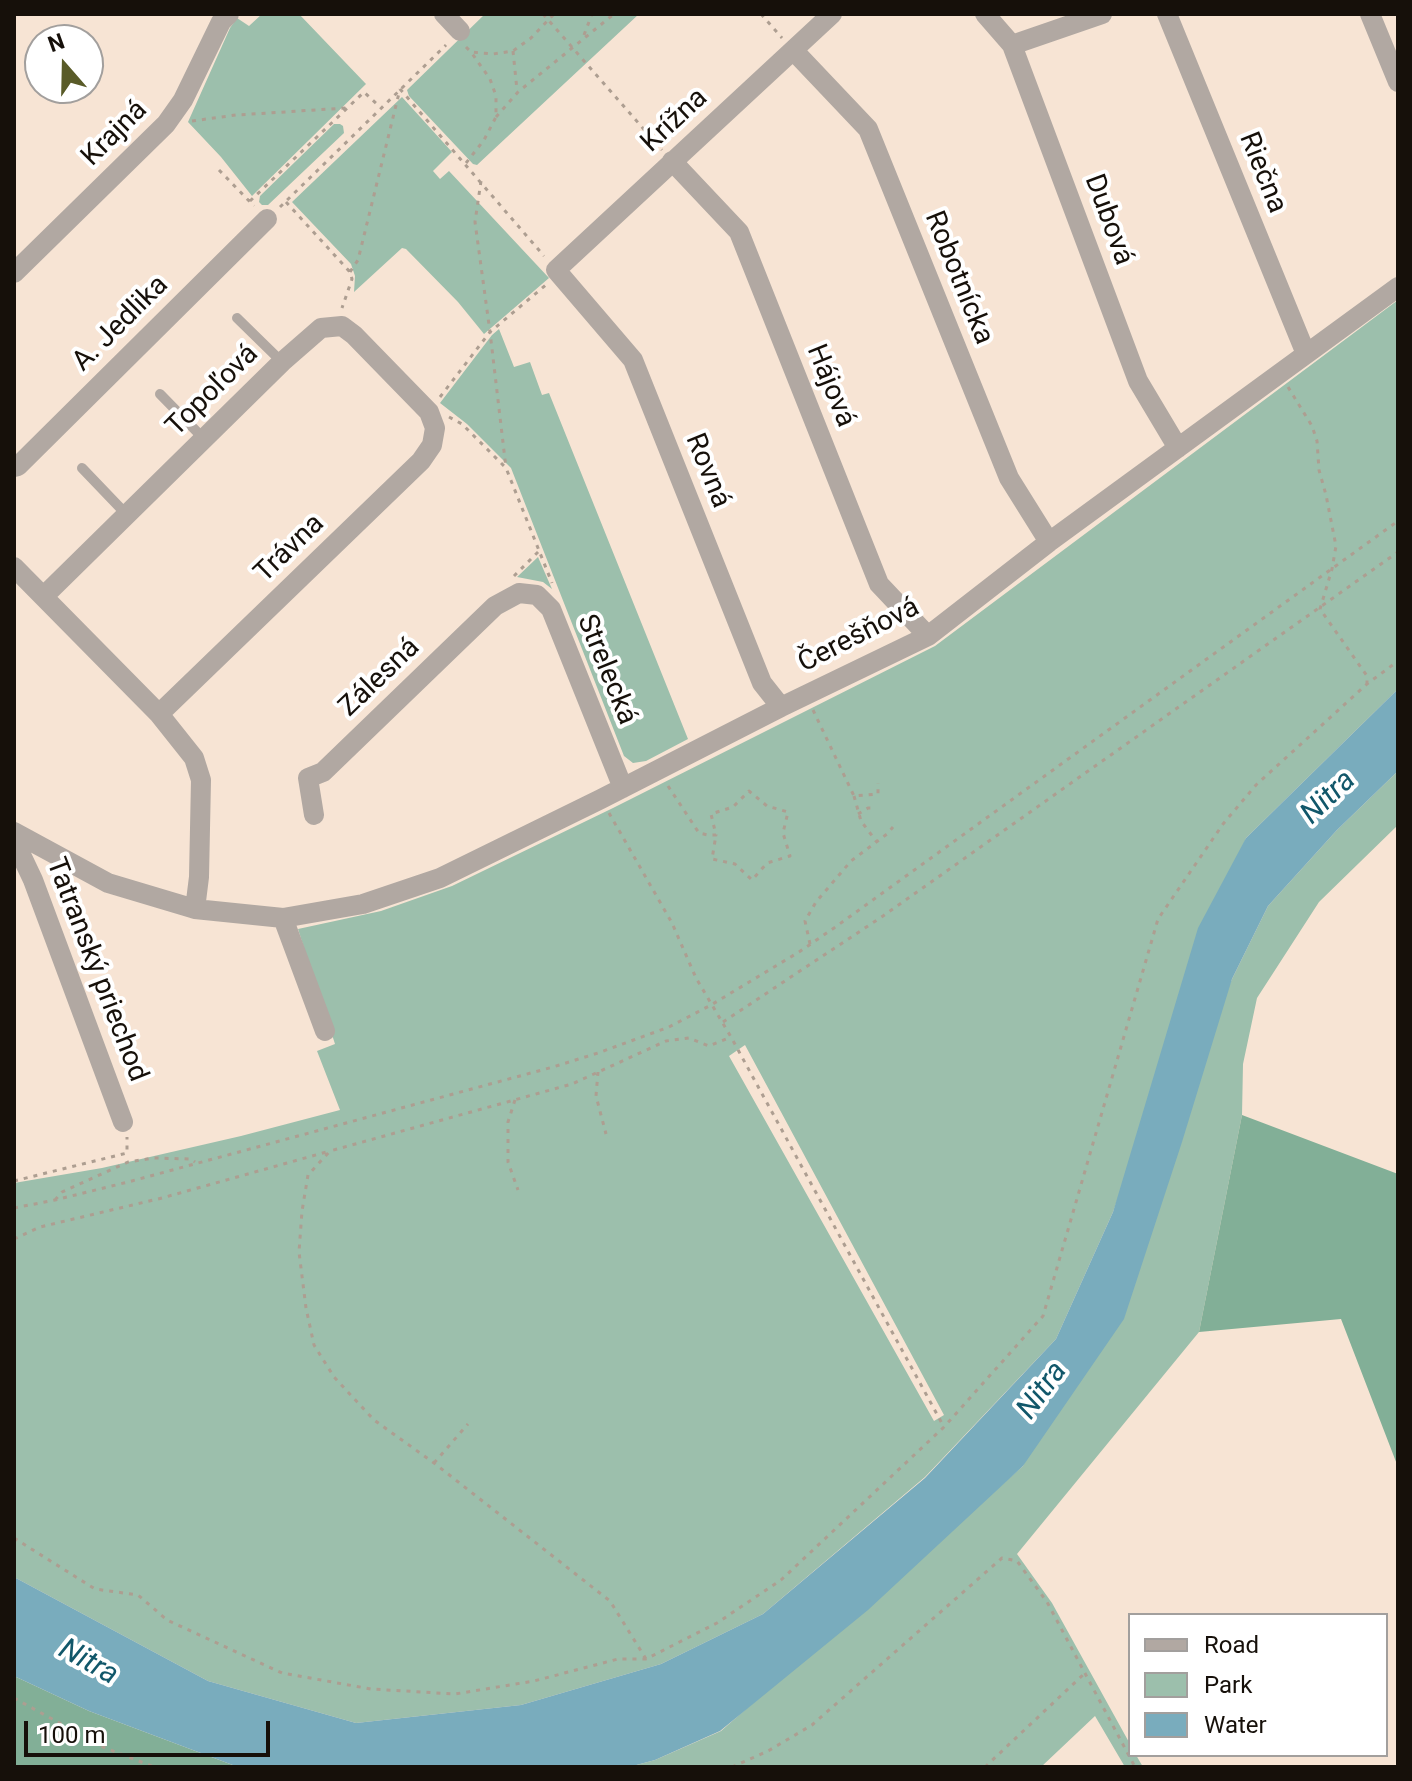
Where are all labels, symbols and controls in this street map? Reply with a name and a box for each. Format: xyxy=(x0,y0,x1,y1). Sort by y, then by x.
north arrow xyxy=(24,24,104,104)
text: N xyxy=(45,28,68,57)
street label: Krížna xyxy=(635,82,715,160)
street label: Krajná xyxy=(75,94,155,174)
street label: Riečna xyxy=(1231,128,1293,218)
street label: Dubová xyxy=(1076,170,1140,270)
street label: Robotnícka xyxy=(916,207,1000,349)
street label: A. Jedlika xyxy=(66,269,176,379)
street label: Topoľová xyxy=(160,338,266,444)
street label: Hájová xyxy=(798,340,862,432)
street label: Rovná xyxy=(677,429,737,513)
street label: Trávna xyxy=(248,508,332,590)
street label: Čerešňová xyxy=(793,591,925,681)
street label: Strelecká xyxy=(569,610,643,730)
street label: Zálesná xyxy=(333,632,427,724)
water label: Nitra xyxy=(1294,763,1364,833)
street label: Tatranský priechod xyxy=(38,853,154,1087)
water label: Nitra xyxy=(1010,1355,1076,1427)
legend xyxy=(1128,1613,1388,1757)
text: Road xyxy=(1204,1631,1259,1659)
water label: Nitra xyxy=(52,1632,124,1694)
text: Park xyxy=(1204,1671,1252,1699)
scale bar xyxy=(28,1705,274,1755)
text: Water xyxy=(1204,1711,1267,1739)
text: 100 m xyxy=(38,1721,105,1749)

